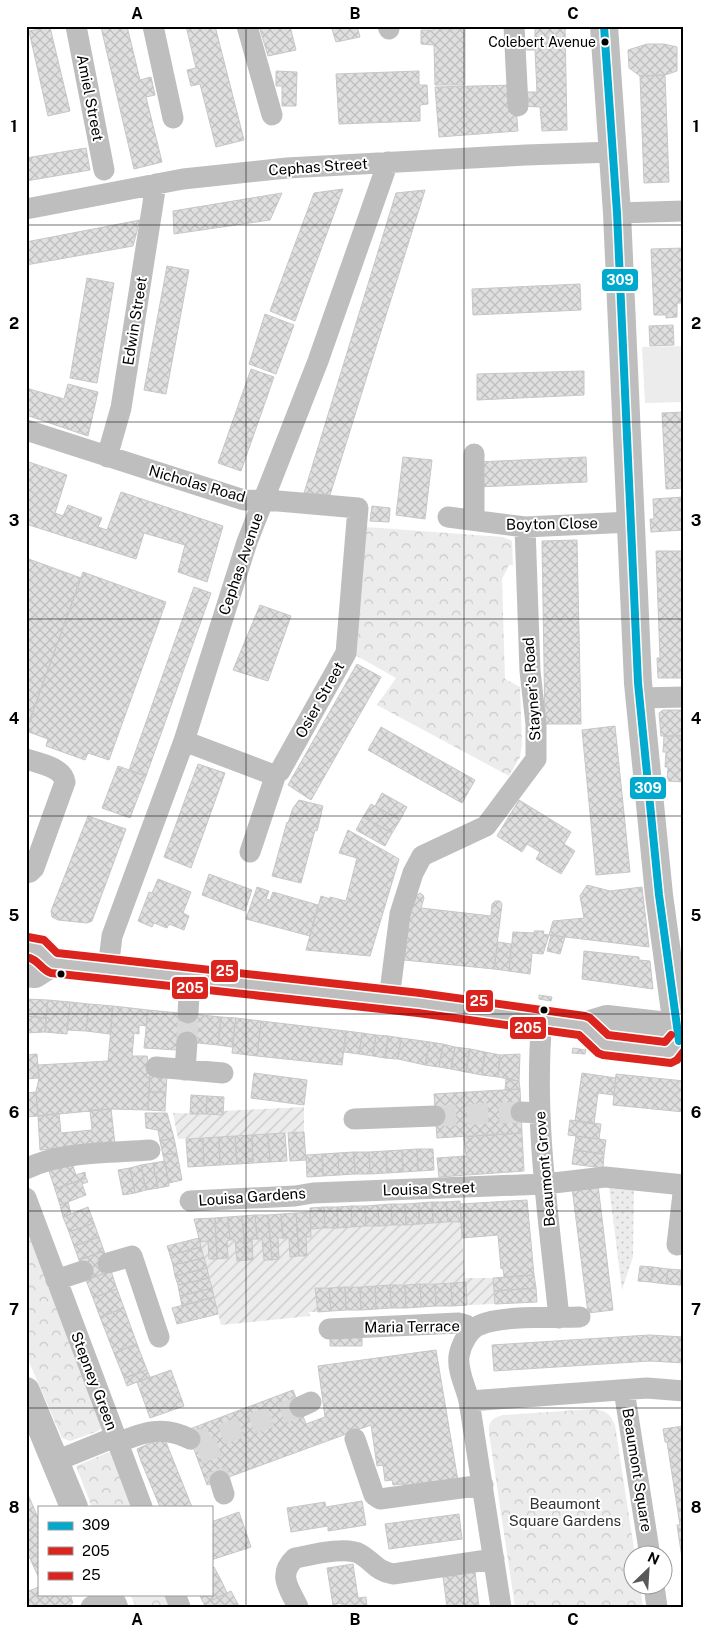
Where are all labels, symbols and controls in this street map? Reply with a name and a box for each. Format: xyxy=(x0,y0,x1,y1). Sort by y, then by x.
text: A xyxy=(131,4,143,23)
text: B xyxy=(350,4,361,23)
text: C xyxy=(567,4,579,23)
place label: Colebert Avenue xyxy=(488,34,596,50)
marker: Colebert Avenue xyxy=(600,37,610,47)
street label: Amiel Street xyxy=(74,53,107,143)
text: 1 xyxy=(11,117,17,136)
text: 1 xyxy=(693,117,699,136)
street label: Cephas Street xyxy=(268,155,368,178)
line badge: 309 xyxy=(601,268,639,292)
text: 309 xyxy=(606,272,634,288)
street label: Edwin Street xyxy=(119,275,150,367)
text: 2 xyxy=(9,314,19,333)
text: 2 xyxy=(691,314,701,333)
street label: Nicholas Road xyxy=(147,462,247,505)
street label: Cephas Avenue xyxy=(215,510,266,617)
text: 3 xyxy=(9,511,19,530)
text: 3 xyxy=(691,511,701,530)
street label: Boyton Close xyxy=(506,514,598,533)
street label: Stayner's Road xyxy=(519,637,544,741)
street label: Osier Street xyxy=(292,659,347,741)
text: 4 xyxy=(9,709,20,728)
text: 4 xyxy=(691,709,702,728)
line badge: 309 xyxy=(629,776,667,800)
text: 309 xyxy=(634,780,662,796)
text: 5 xyxy=(9,906,20,925)
text: 5 xyxy=(691,906,702,925)
line badge: 25 xyxy=(210,959,239,983)
text: 25 xyxy=(216,963,234,979)
unlabelled marker xyxy=(56,969,66,979)
line badge: 205 xyxy=(171,976,209,1000)
text: 205 xyxy=(176,980,204,996)
line badge: 25 xyxy=(465,989,494,1013)
text: 25 xyxy=(470,993,488,1009)
unlabelled marker xyxy=(539,1005,549,1015)
line badge: 205 xyxy=(509,1016,547,1040)
text: 205 xyxy=(514,1020,542,1036)
text: 6 xyxy=(9,1103,19,1122)
text: 6 xyxy=(691,1103,701,1122)
street label: Beaumont Grove xyxy=(531,1111,558,1227)
street label: Louisa Street xyxy=(382,1178,476,1199)
street label: Louisa Gardens xyxy=(198,1184,306,1209)
text: 7 xyxy=(9,1300,19,1319)
text: 7 xyxy=(691,1300,701,1319)
street label: Maria Terrace xyxy=(364,1317,460,1336)
street label: Stepney Green xyxy=(68,1329,121,1432)
street label: Beaumont Square xyxy=(619,1407,656,1533)
park label: Beaumont Square Gardens xyxy=(509,1495,621,1529)
text: 8 xyxy=(9,1498,20,1517)
text: 8 xyxy=(691,1498,702,1517)
legend xyxy=(38,1506,212,1596)
text: 309 xyxy=(82,1516,110,1533)
text: 205 xyxy=(82,1542,110,1559)
north arrow xyxy=(622,1546,672,1596)
text: N xyxy=(645,1549,662,1568)
text: 25 xyxy=(82,1566,101,1583)
text: A xyxy=(131,1610,143,1629)
text: B xyxy=(350,1610,361,1629)
text: C xyxy=(567,1610,579,1629)

